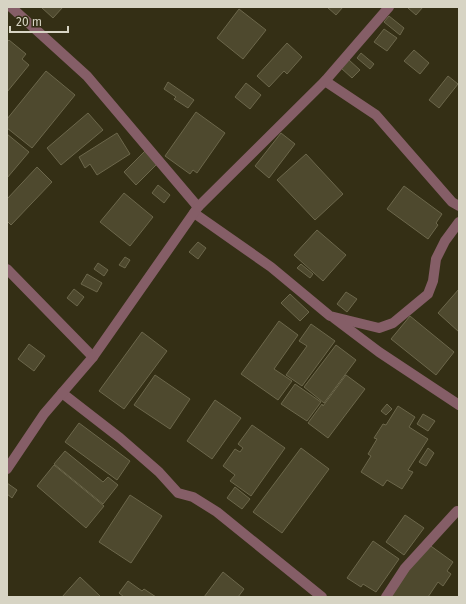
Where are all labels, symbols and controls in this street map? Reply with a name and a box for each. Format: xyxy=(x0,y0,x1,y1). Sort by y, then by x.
scale bar xyxy=(10,8,68,34)
text: 20 m xyxy=(16,15,42,29)

